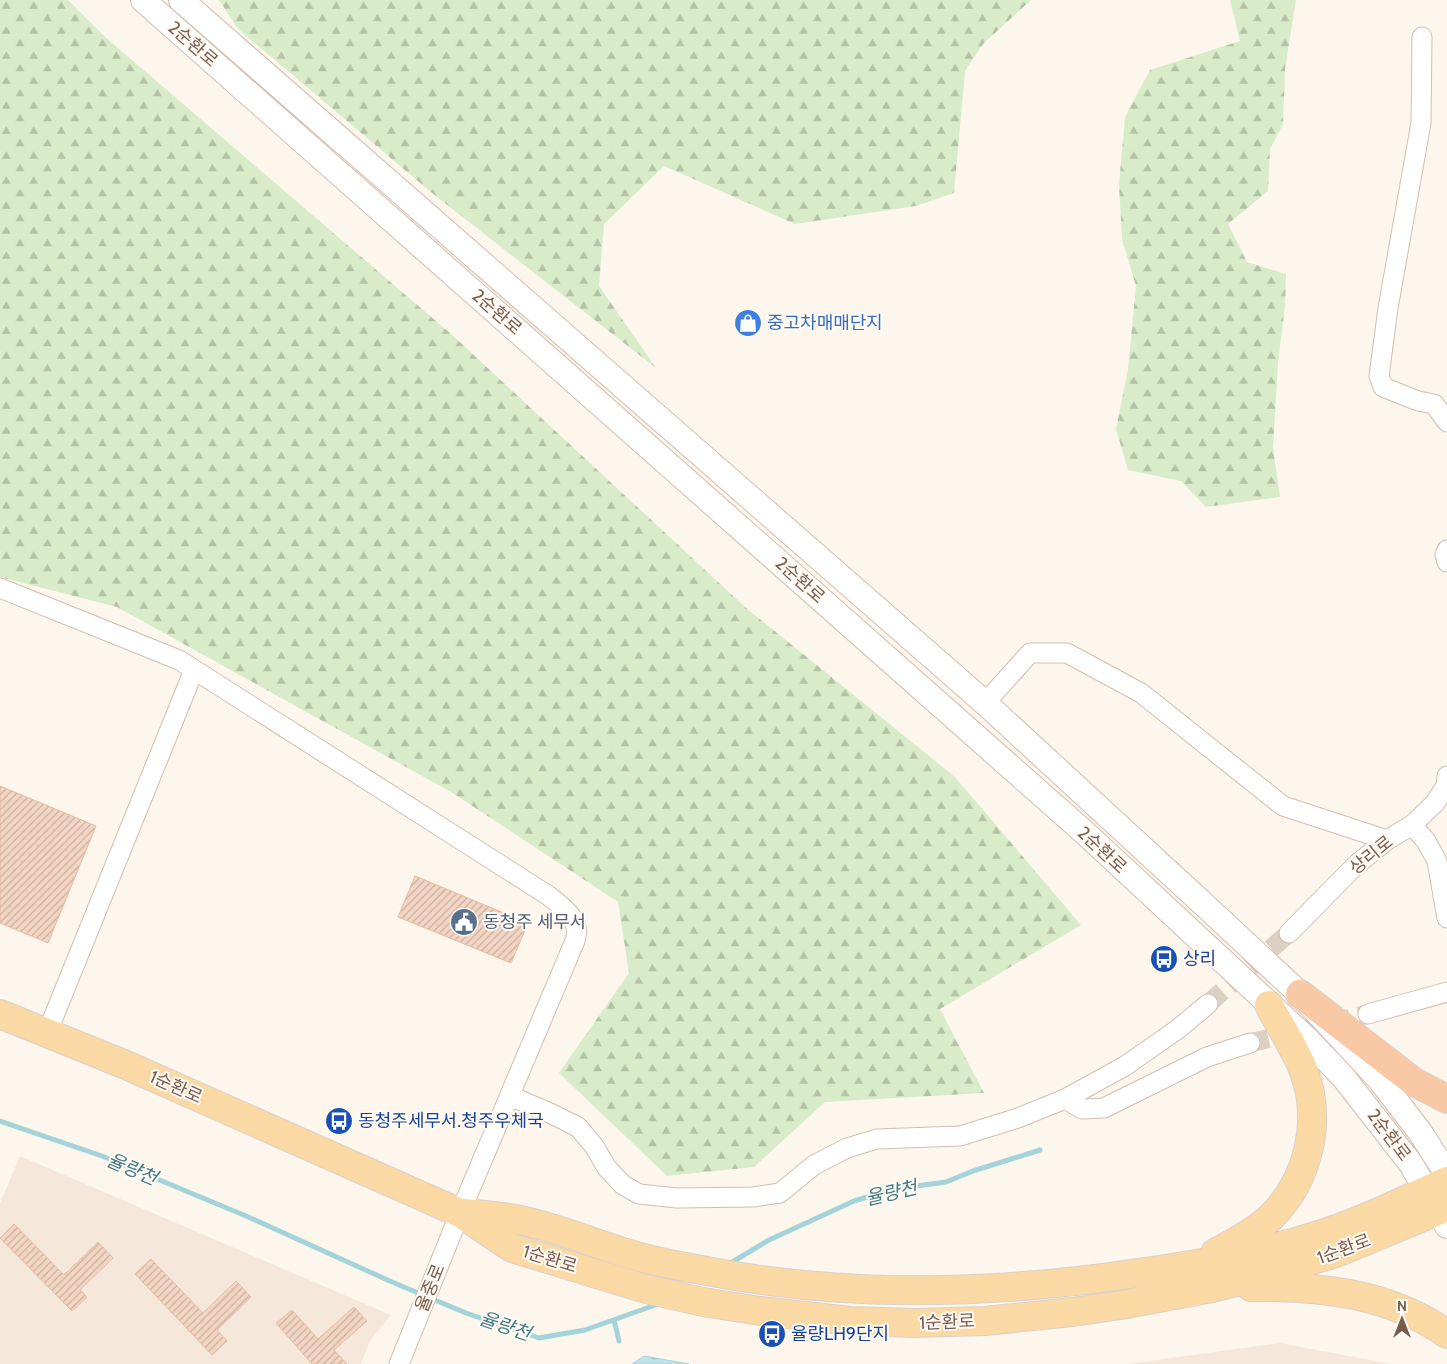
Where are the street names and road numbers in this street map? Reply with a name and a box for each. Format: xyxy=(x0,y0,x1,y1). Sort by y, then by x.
street label: 2순환로 xyxy=(163,16,223,72)
street label: 2순환로 xyxy=(467,284,527,340)
street label: 2순환로 xyxy=(771,552,829,608)
street label: 2순환로 xyxy=(1073,822,1131,878)
street label: 상리로 xyxy=(1345,831,1397,879)
street label: 1순환로 xyxy=(146,1066,206,1108)
street label: 2순환로 xyxy=(1362,1105,1416,1165)
street label: 1순환로 xyxy=(1314,1229,1374,1269)
street label: 1순환로 xyxy=(520,1240,580,1278)
street label: 율중로 xyxy=(410,1261,450,1315)
street label: 1순환로 xyxy=(919,1310,975,1334)

